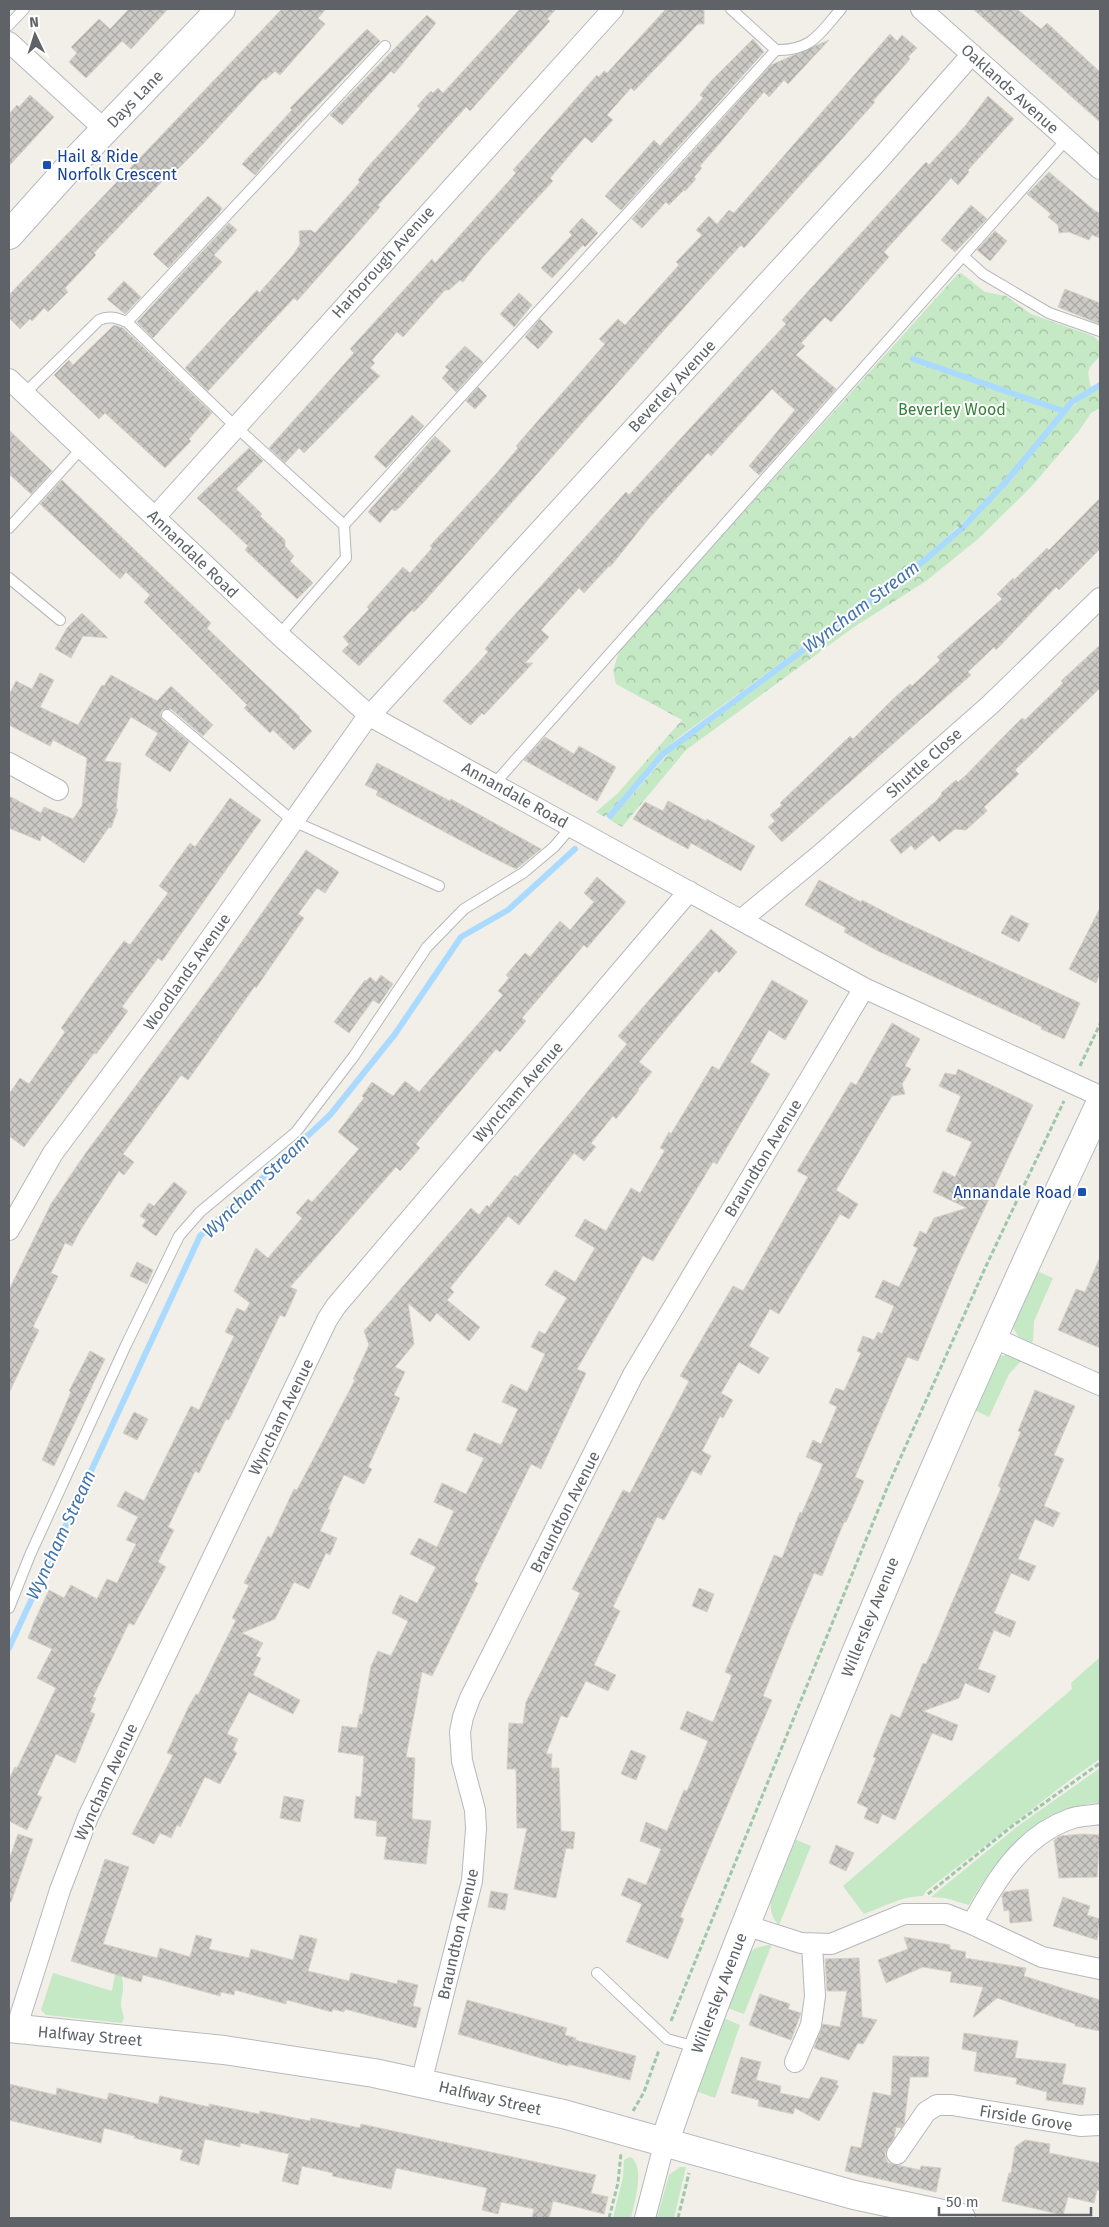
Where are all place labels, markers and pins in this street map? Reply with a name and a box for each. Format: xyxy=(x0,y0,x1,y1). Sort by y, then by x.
place label: Hail & Ride Norfolk Crescent xyxy=(57,147,177,184)
marker: Hail & Ride Norfolk Crescent xyxy=(41,159,53,171)
place label: Annandale Road xyxy=(953,1183,1072,1202)
marker: Annandale Road xyxy=(1076,1186,1088,1198)

